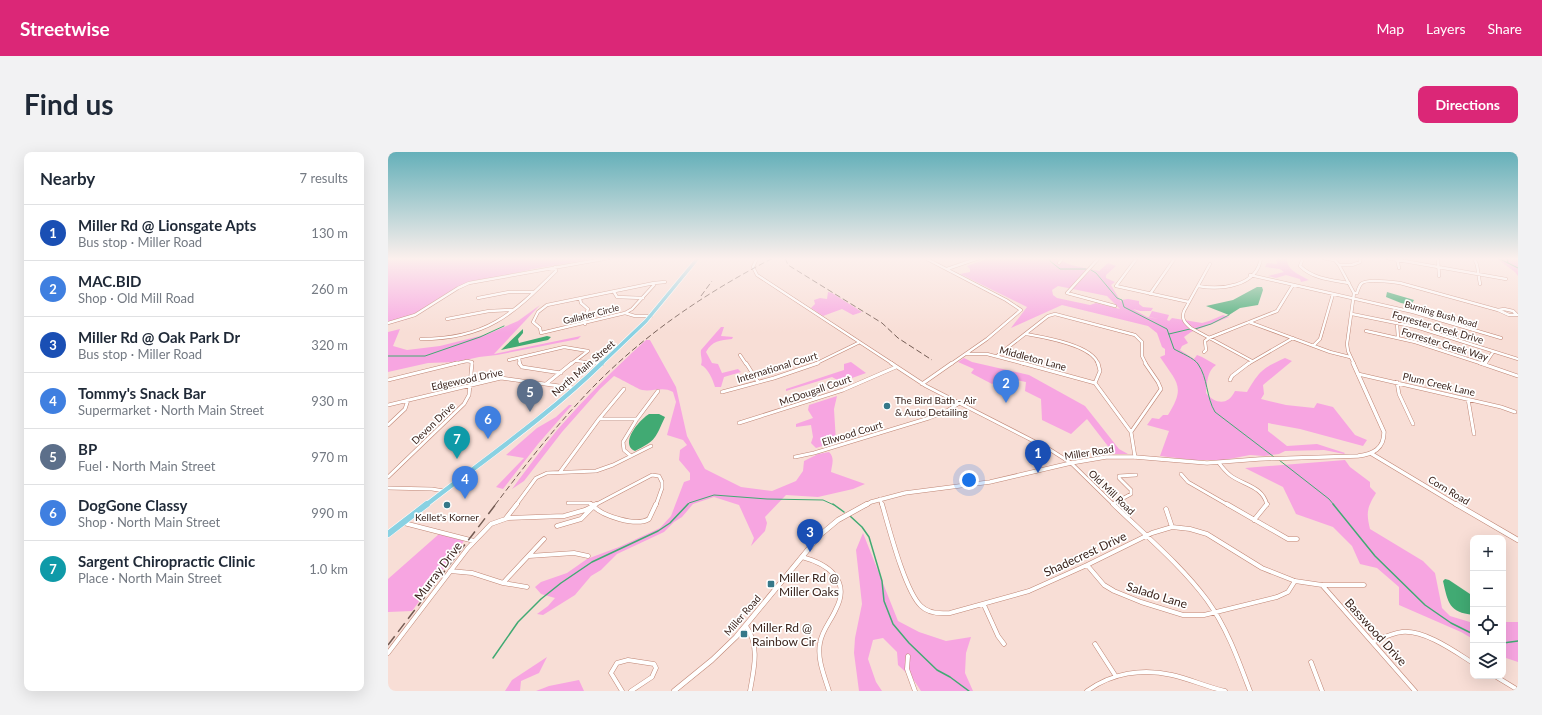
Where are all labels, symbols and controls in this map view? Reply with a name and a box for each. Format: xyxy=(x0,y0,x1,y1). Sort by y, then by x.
text: Streetwise xyxy=(20,17,110,40)
text: Map xyxy=(1376,20,1404,37)
text: Layers xyxy=(1426,20,1466,37)
text: Share xyxy=(1488,20,1522,37)
button: Directions xyxy=(1418,86,1518,123)
text: Find us xyxy=(24,87,114,121)
text: Nearby xyxy=(40,168,95,189)
text: 7 results xyxy=(300,170,348,186)
text: Miller Rd @ Lionsgate Apts xyxy=(78,216,256,234)
text: 1 xyxy=(49,225,57,241)
text: 130 m xyxy=(311,225,348,241)
text: Bus stop · Miller Road xyxy=(78,234,202,250)
text: MAC.BID xyxy=(78,272,142,290)
text: 2 xyxy=(49,281,57,297)
text: 260 m xyxy=(311,281,348,297)
text: Shop · Old Mill Road xyxy=(78,290,194,306)
street label: Burning Bush Road xyxy=(1403,298,1479,330)
street label: Gallaher Circle xyxy=(562,302,620,326)
street label: Forrester Creek Drive xyxy=(1391,308,1485,346)
street label: Forrester Creek Way xyxy=(1400,325,1491,363)
text: Miller Rd @ Oak Park Dr xyxy=(78,328,240,346)
text: 3 xyxy=(49,337,57,353)
text: 320 m xyxy=(311,337,348,353)
street label: North Main Street xyxy=(549,337,617,399)
street label: Middleton Lane xyxy=(998,343,1068,373)
text: Bus stop · Miller Road xyxy=(78,346,202,362)
street label: International Court xyxy=(735,349,819,385)
street label: Edgewood Drive xyxy=(430,366,504,392)
pin: 2 xyxy=(993,370,1019,403)
street label: Plum Creek Lane xyxy=(1402,370,1476,398)
street label: McDougall Court xyxy=(778,372,853,408)
pin: 5 xyxy=(517,379,543,412)
text: Tommy's Snack Bar xyxy=(78,384,206,402)
text: 4 xyxy=(49,393,57,409)
text: 930 m xyxy=(311,393,348,409)
place label: The Bird Bath - Air & Auto Detailing xyxy=(895,394,977,418)
street label: Devon Drive xyxy=(409,399,457,447)
marker: The Bird Bath - Air & Auto Detailing xyxy=(882,401,892,411)
text: Supermarket · North Main Street xyxy=(78,402,264,418)
pin: 6 xyxy=(475,406,501,439)
street label: Ellwood Court xyxy=(820,418,884,448)
pin: 7 xyxy=(444,426,470,459)
text: BP xyxy=(78,440,97,458)
pin: 1 xyxy=(1025,440,1051,473)
street label: Miller Road xyxy=(1063,442,1115,462)
text: 5 xyxy=(49,449,57,465)
text: 970 m xyxy=(311,449,348,465)
text: Fuel · North Main Street xyxy=(78,458,215,474)
pin: 4 xyxy=(452,466,478,499)
street label: Old Mill Road xyxy=(1086,467,1138,517)
your location xyxy=(959,470,979,490)
street label: Corn Road xyxy=(1426,473,1472,507)
text: DogGone Classy xyxy=(78,496,187,514)
marker: Kellet's Korner xyxy=(442,500,452,510)
text: 6 xyxy=(49,505,57,521)
text: 990 m xyxy=(311,505,348,521)
place label: Kellet's Korner xyxy=(415,511,479,523)
text: Shop · North Main Street xyxy=(78,514,220,530)
pin: 3 xyxy=(797,519,823,552)
street label: Shadecrest Drive xyxy=(1041,528,1129,580)
map controls xyxy=(1470,535,1506,679)
button: + xyxy=(1470,535,1506,571)
street label: Murray Drive xyxy=(411,539,465,603)
text: Sargent Chiropractic Clinic xyxy=(78,552,255,570)
text: 7 xyxy=(49,561,57,577)
text: 1.0 km xyxy=(309,561,348,577)
text: Place · North Main Street xyxy=(78,570,222,586)
place label: Miller Rd @ Miller Oaks xyxy=(779,570,839,599)
button: − xyxy=(1470,571,1506,607)
marker: Miller Rd @ Miller Oaks xyxy=(766,579,776,589)
street label: Salado Lane xyxy=(1125,579,1189,611)
street label: Miller Road xyxy=(721,592,763,638)
street label: Basswood Drive xyxy=(1342,595,1410,669)
button: locate xyxy=(1470,607,1506,643)
place label: Miller Rd @ Rainbow Cir xyxy=(752,620,817,649)
marker: Miller Rd @ Rainbow Cir xyxy=(739,629,749,639)
button: layers xyxy=(1470,643,1506,679)

